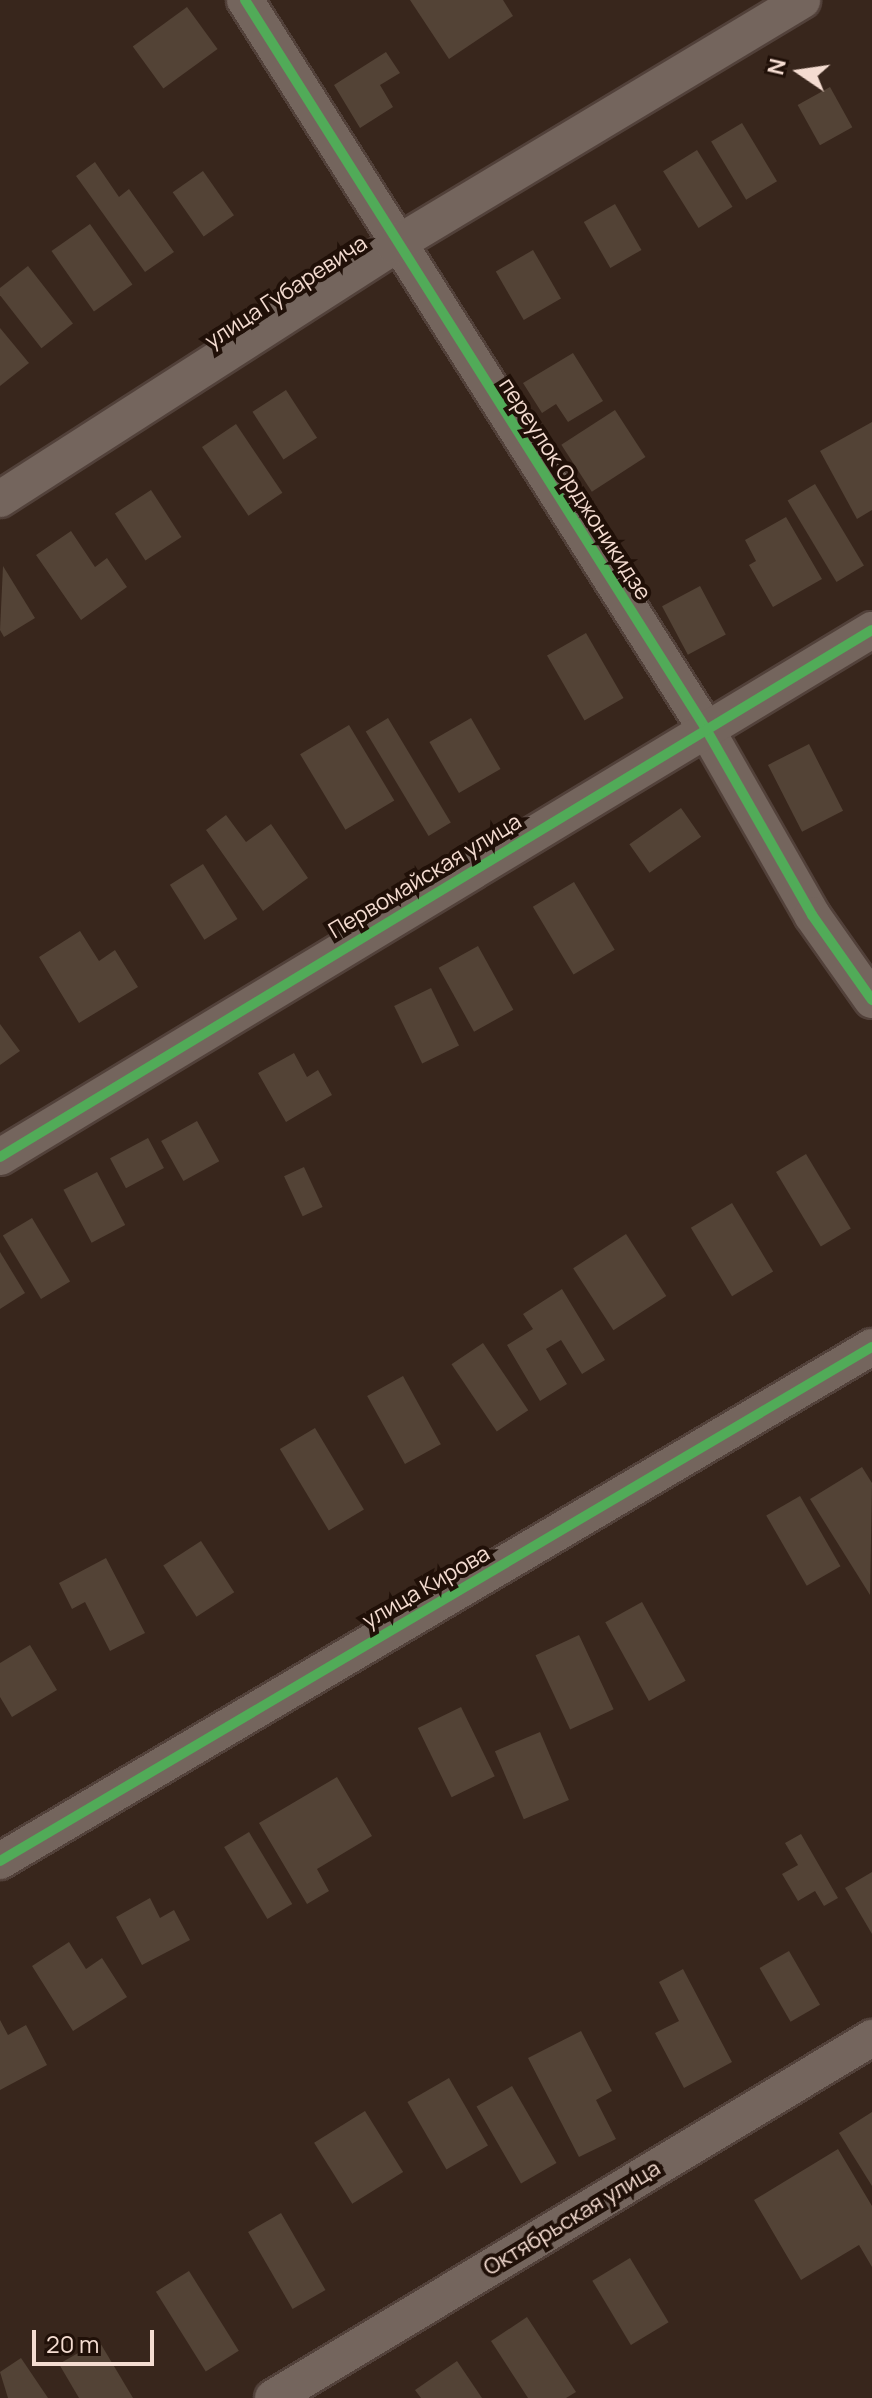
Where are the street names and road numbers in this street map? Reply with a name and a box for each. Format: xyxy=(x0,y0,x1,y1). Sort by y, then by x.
street label: улица Губаревича xyxy=(200,230,372,354)
street label: переулок Орджоникидзе xyxy=(493,373,657,605)
street label: Первомайская улица xyxy=(324,808,526,944)
street label: улица Кирова xyxy=(358,1540,494,1634)
street label: Октябрьская улица xyxy=(479,2155,665,2281)

